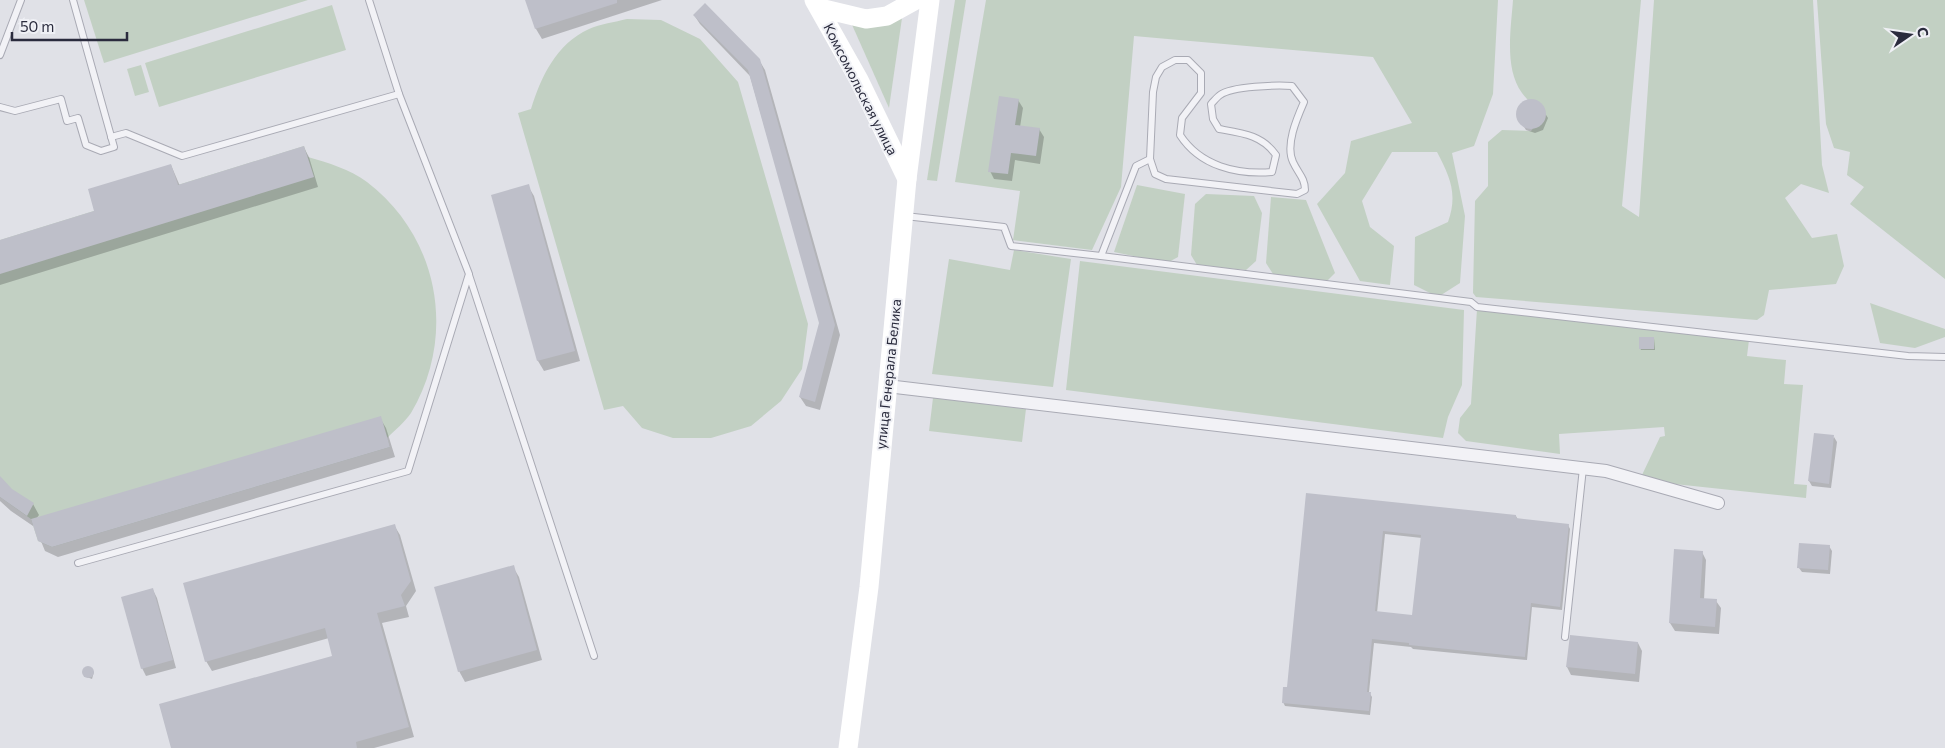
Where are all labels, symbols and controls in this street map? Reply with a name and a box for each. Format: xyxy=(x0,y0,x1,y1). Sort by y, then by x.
scale bar xyxy=(12,10,128,42)
north arrow xyxy=(1885,10,1935,60)
text: 50 m xyxy=(20,17,54,35)
street label: Комсомольская улица xyxy=(820,20,902,158)
text: С xyxy=(1914,25,1933,39)
street label: улица Генерала Белика xyxy=(872,298,904,450)

